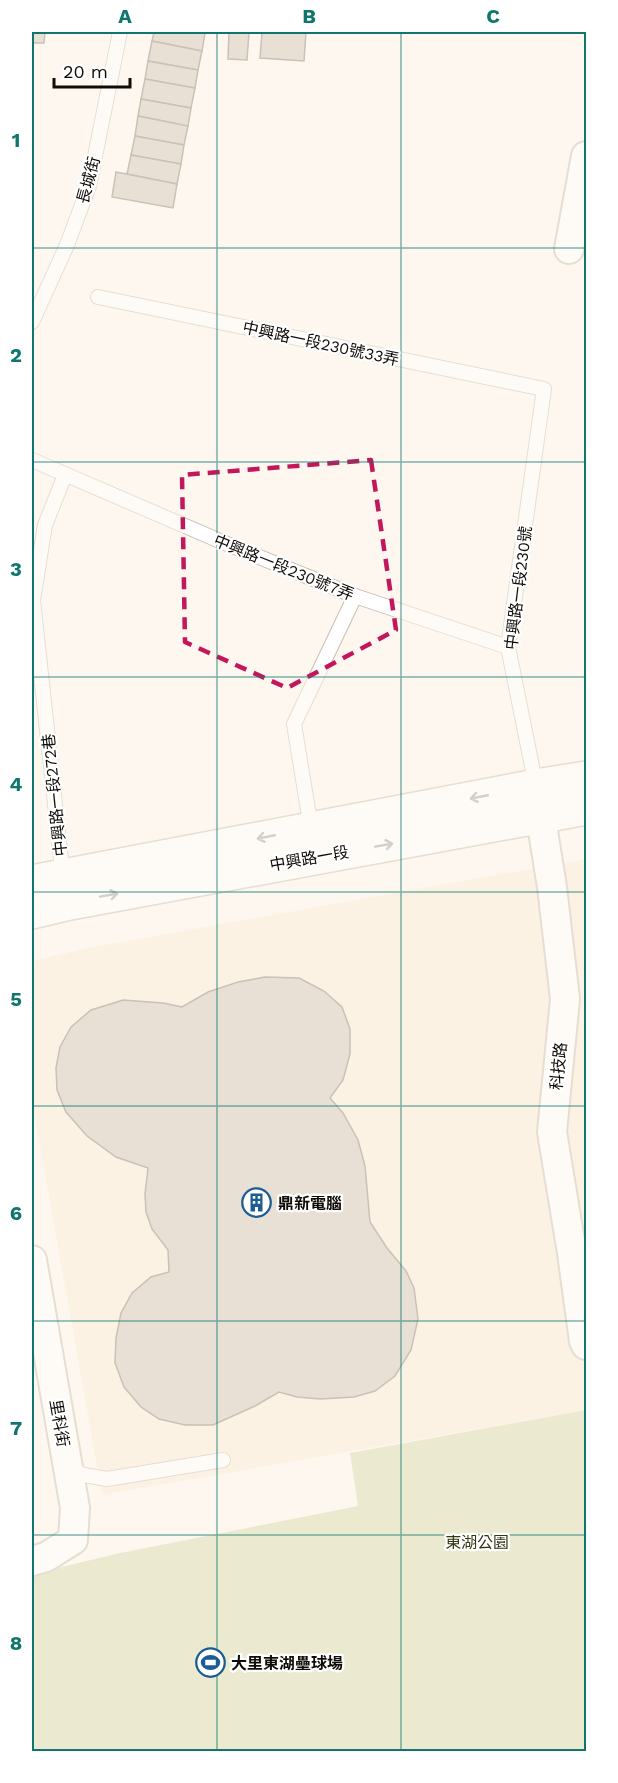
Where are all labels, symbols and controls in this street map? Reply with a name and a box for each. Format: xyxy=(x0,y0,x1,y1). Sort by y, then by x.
text: A xyxy=(118,4,132,28)
text: B xyxy=(302,4,316,28)
text: C xyxy=(486,4,500,28)
scale bar xyxy=(54,51,130,89)
text: 20 m xyxy=(63,61,108,82)
text: 1 xyxy=(12,128,20,152)
street label: 長城街 xyxy=(73,154,104,206)
street label: 中興路一段230號33弄 xyxy=(241,318,401,369)
text: 2 xyxy=(10,343,22,367)
street label: 中興路一段230號 xyxy=(501,525,536,651)
street label: 中興路一段230號7弄 xyxy=(211,531,357,604)
text: 3 xyxy=(10,557,22,581)
street label: 中興路一段272巷 xyxy=(39,733,70,857)
text: 4 xyxy=(10,772,23,796)
one-way arrow xyxy=(469,792,489,803)
one-way arrow xyxy=(257,832,277,843)
one-way arrow xyxy=(373,839,393,850)
street label: 中興路一段 xyxy=(268,842,350,875)
one-way arrow xyxy=(99,889,118,900)
text: 5 xyxy=(10,987,22,1011)
street label: 科技路 xyxy=(547,1041,570,1091)
building icon: 鼎新電腦 xyxy=(241,1187,273,1219)
place label: 鼎新電腦 xyxy=(278,1194,342,1213)
text: 6 xyxy=(10,1201,22,1225)
street label: 里科街 xyxy=(46,1398,73,1448)
text: 7 xyxy=(10,1416,22,1440)
park label: 東湖公園 xyxy=(445,1533,509,1552)
text: 8 xyxy=(10,1631,22,1655)
sports icon: 大里東湖壘球場 xyxy=(194,1647,226,1679)
place label: 大里東湖壘球場 xyxy=(231,1654,343,1673)

